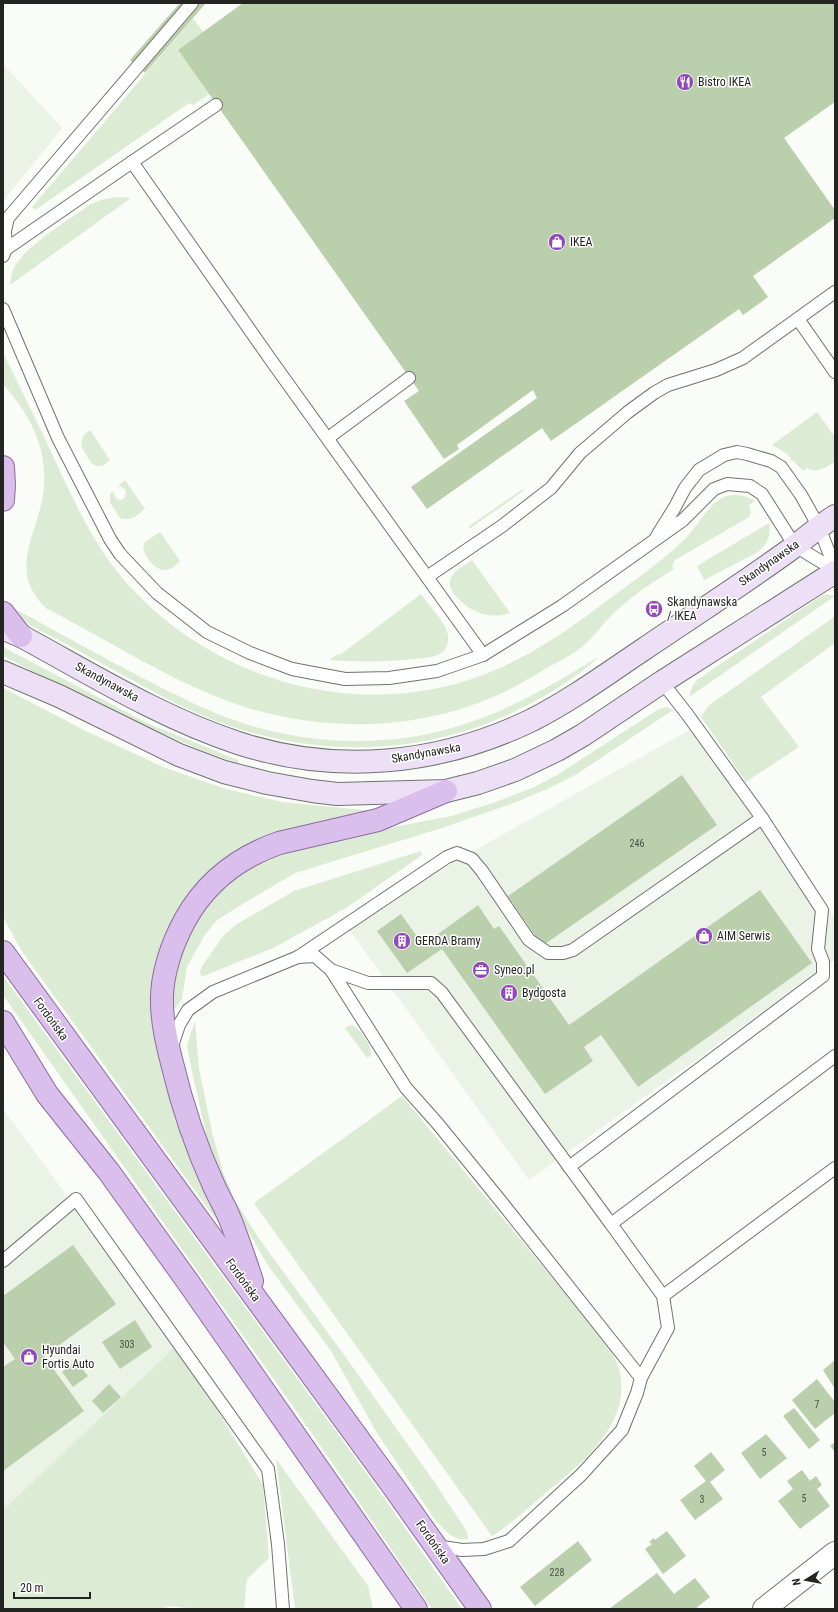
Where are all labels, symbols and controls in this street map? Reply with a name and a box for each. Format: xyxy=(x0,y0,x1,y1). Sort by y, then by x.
restaurant icon: Bistro IKEA xyxy=(675,72,695,92)
place label: Bistro IKEA xyxy=(698,75,751,89)
shop icon: IKEA xyxy=(547,232,567,252)
place label: IKEA xyxy=(570,235,593,249)
street label: Skandynawska xyxy=(736,537,802,589)
place label: Skandynawska / IKEA xyxy=(667,595,737,623)
bus stop icon: Skandynawska / IKEA xyxy=(644,599,664,619)
street label: Skandynawska xyxy=(73,659,141,705)
street label: Skandynawska xyxy=(390,740,462,766)
house number: 246 xyxy=(630,838,644,849)
shop icon: AIM Serwis xyxy=(694,926,714,946)
place label: AIM Serwis xyxy=(717,929,770,943)
building icon: GERDA Bramy xyxy=(392,931,412,951)
place label: GERDA Bramy xyxy=(415,934,481,948)
office icon: Syneo.pl xyxy=(471,960,491,980)
place label: Syneo.pl xyxy=(494,963,535,977)
building icon: Bydgosta xyxy=(499,983,519,1003)
place label: Bydgosta xyxy=(522,986,566,1000)
street label: Fordońska xyxy=(31,995,71,1043)
street label: Fordońska xyxy=(223,1256,263,1304)
house number: 303 xyxy=(120,1339,134,1350)
place label: Hyundai Fortis Auto xyxy=(42,1343,94,1371)
shop icon: Hyundai Fortis Auto xyxy=(19,1347,39,1367)
house number: 7 xyxy=(815,1399,820,1410)
house number: 5 xyxy=(762,1447,767,1458)
house number: 5 xyxy=(802,1493,807,1504)
house number: 3 xyxy=(700,1494,705,1505)
street label: Fordońska xyxy=(413,1518,453,1567)
north arrow xyxy=(786,1560,826,1600)
house number: 228 xyxy=(550,1567,564,1578)
scale bar xyxy=(14,1574,90,1600)
text: N xyxy=(790,1577,804,1586)
text: 20 m xyxy=(20,1581,44,1595)

